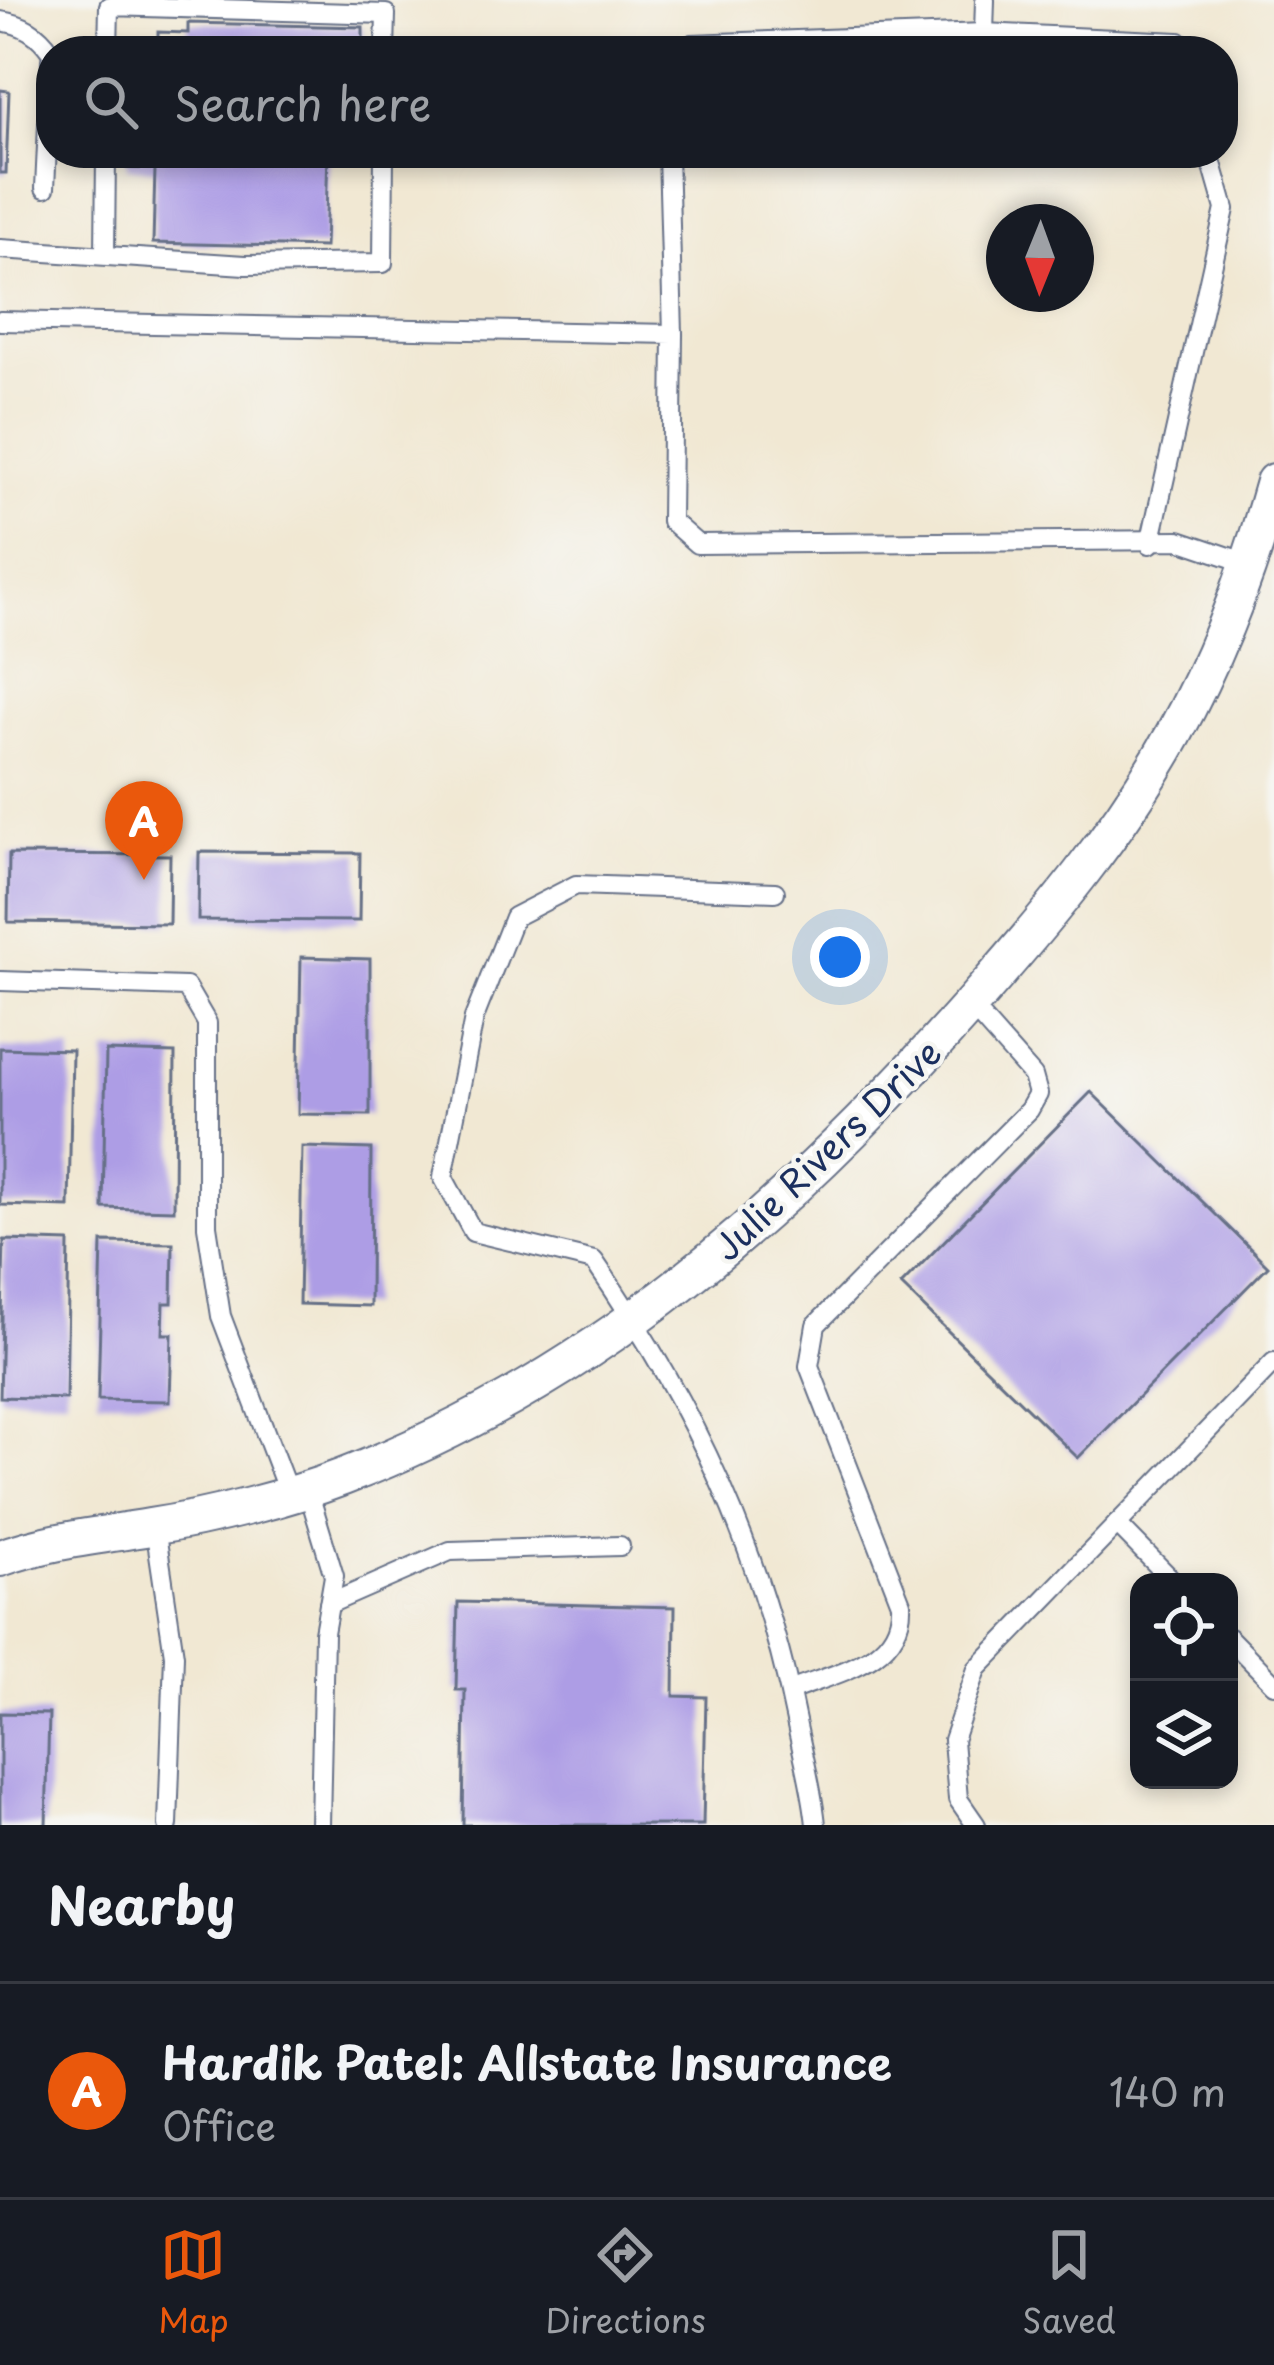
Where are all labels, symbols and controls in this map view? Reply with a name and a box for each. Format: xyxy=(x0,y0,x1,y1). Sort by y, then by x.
search box xyxy=(36,36,1238,168)
text: Search here xyxy=(174,68,431,136)
icon: search xyxy=(78,69,144,135)
north arrow xyxy=(986,204,1094,312)
pin: A xyxy=(105,781,183,880)
your location xyxy=(810,927,870,987)
street label: Julie Rivers Drive xyxy=(700,1026,952,1272)
map controls xyxy=(1130,1573,1238,1789)
button: locate xyxy=(1130,1573,1238,1681)
button: layers xyxy=(1130,1681,1238,1789)
text: Nearby xyxy=(48,1865,235,1942)
text: Hardik Patel: Allstate Insurance xyxy=(162,2027,892,2095)
text: A xyxy=(72,2061,102,2120)
text: 140 m xyxy=(1109,2061,1226,2120)
text: Office xyxy=(162,2095,276,2154)
tab: Map xyxy=(158,2222,229,2344)
tab: Directions xyxy=(545,2222,706,2344)
tab: Saved xyxy=(1022,2222,1116,2344)

